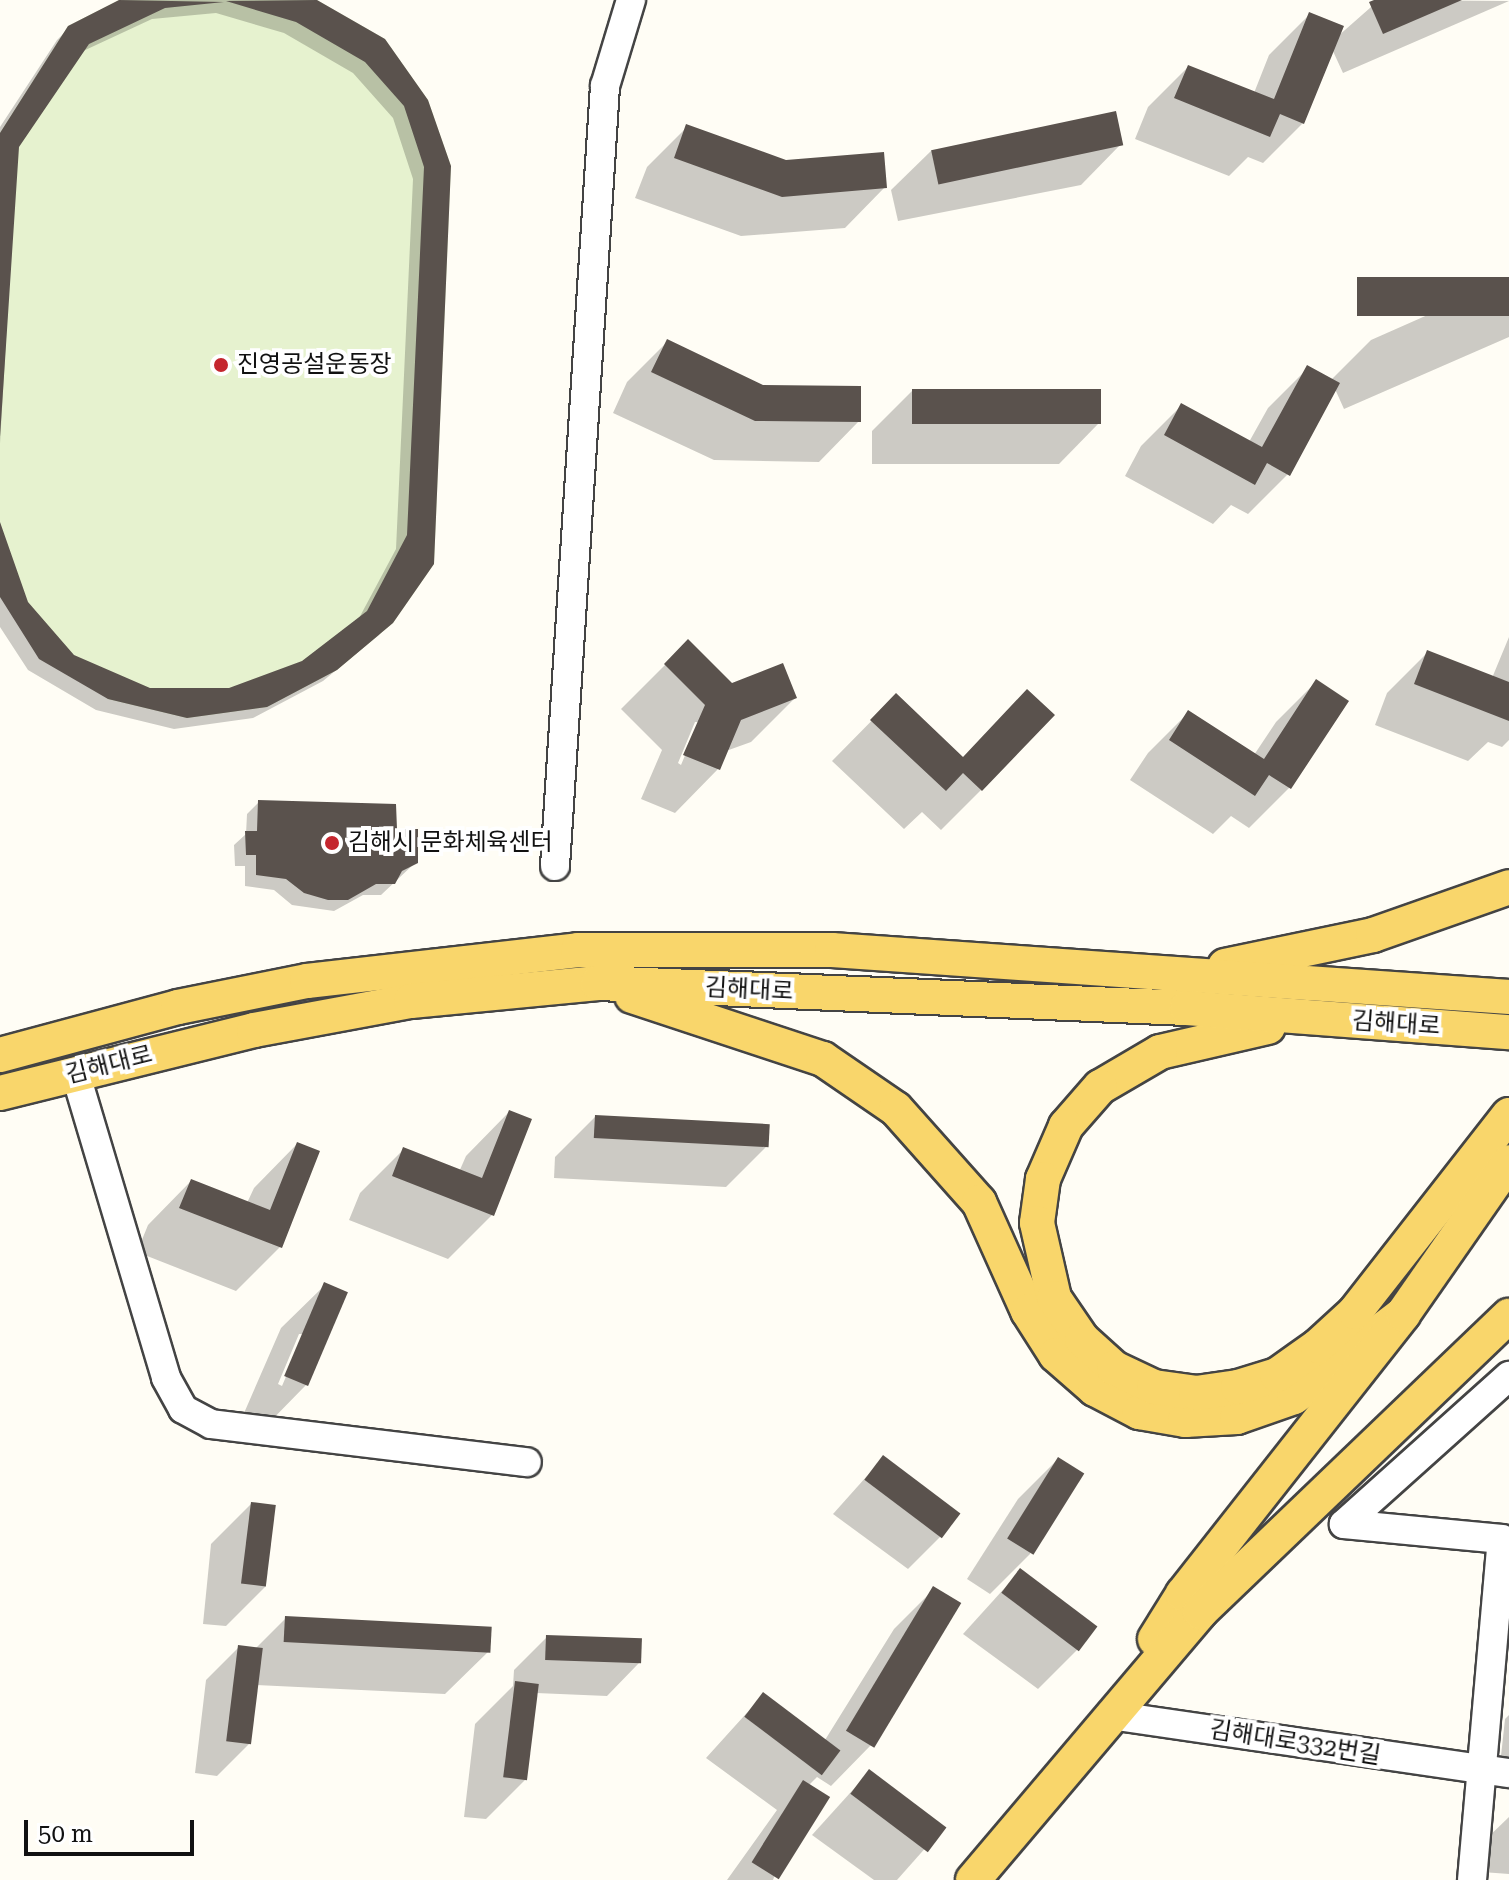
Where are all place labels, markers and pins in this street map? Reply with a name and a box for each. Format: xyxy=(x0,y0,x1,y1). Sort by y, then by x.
place label: 진영공설운동장 xyxy=(237,351,392,379)
marker: 진영공설운동장 xyxy=(212,356,230,374)
place label: 김해시 문화체육센터 xyxy=(348,829,553,857)
marker: 김해시 문화체육센터 xyxy=(323,834,341,852)

